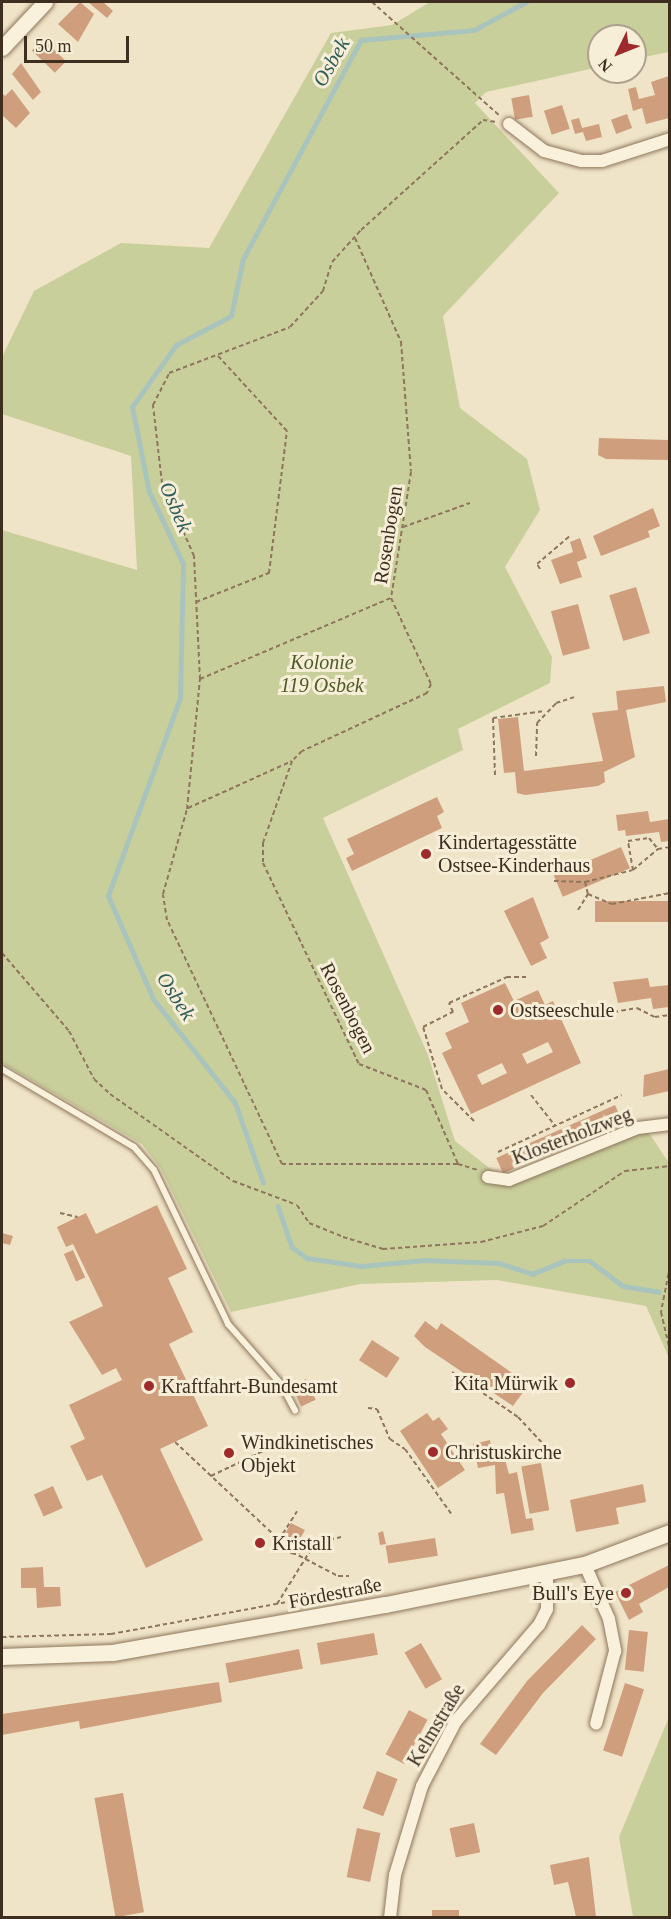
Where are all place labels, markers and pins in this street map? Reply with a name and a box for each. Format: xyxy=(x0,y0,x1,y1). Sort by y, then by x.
place label: Kindertagesstätte Ostsee-Kinderhaus xyxy=(438,831,590,878)
marker: Kindertagesstätte Ostsee-Kinderhaus xyxy=(419,847,433,861)
place label: Ostseeschule xyxy=(510,998,614,1022)
marker: Ostseeschule xyxy=(491,1003,505,1017)
place label: Kita Mürwik xyxy=(454,1371,558,1395)
place label: Kraftfahrt-Bundesamt xyxy=(161,1374,338,1398)
marker: Kita Mürwik xyxy=(563,1376,577,1390)
marker: Kraftfahrt-Bundesamt xyxy=(142,1379,156,1393)
place label: Windkinetisches Objekt xyxy=(241,1430,374,1477)
place label: Christuskirche xyxy=(445,1440,562,1464)
marker: Christuskirche xyxy=(426,1445,440,1459)
marker: Windkinetisches Objekt xyxy=(222,1446,236,1460)
place label: Kristall xyxy=(272,1531,332,1555)
marker: Kristall xyxy=(253,1536,267,1550)
place label: Bull's Eye xyxy=(532,1581,614,1605)
marker: Bull's Eye xyxy=(619,1586,633,1600)

